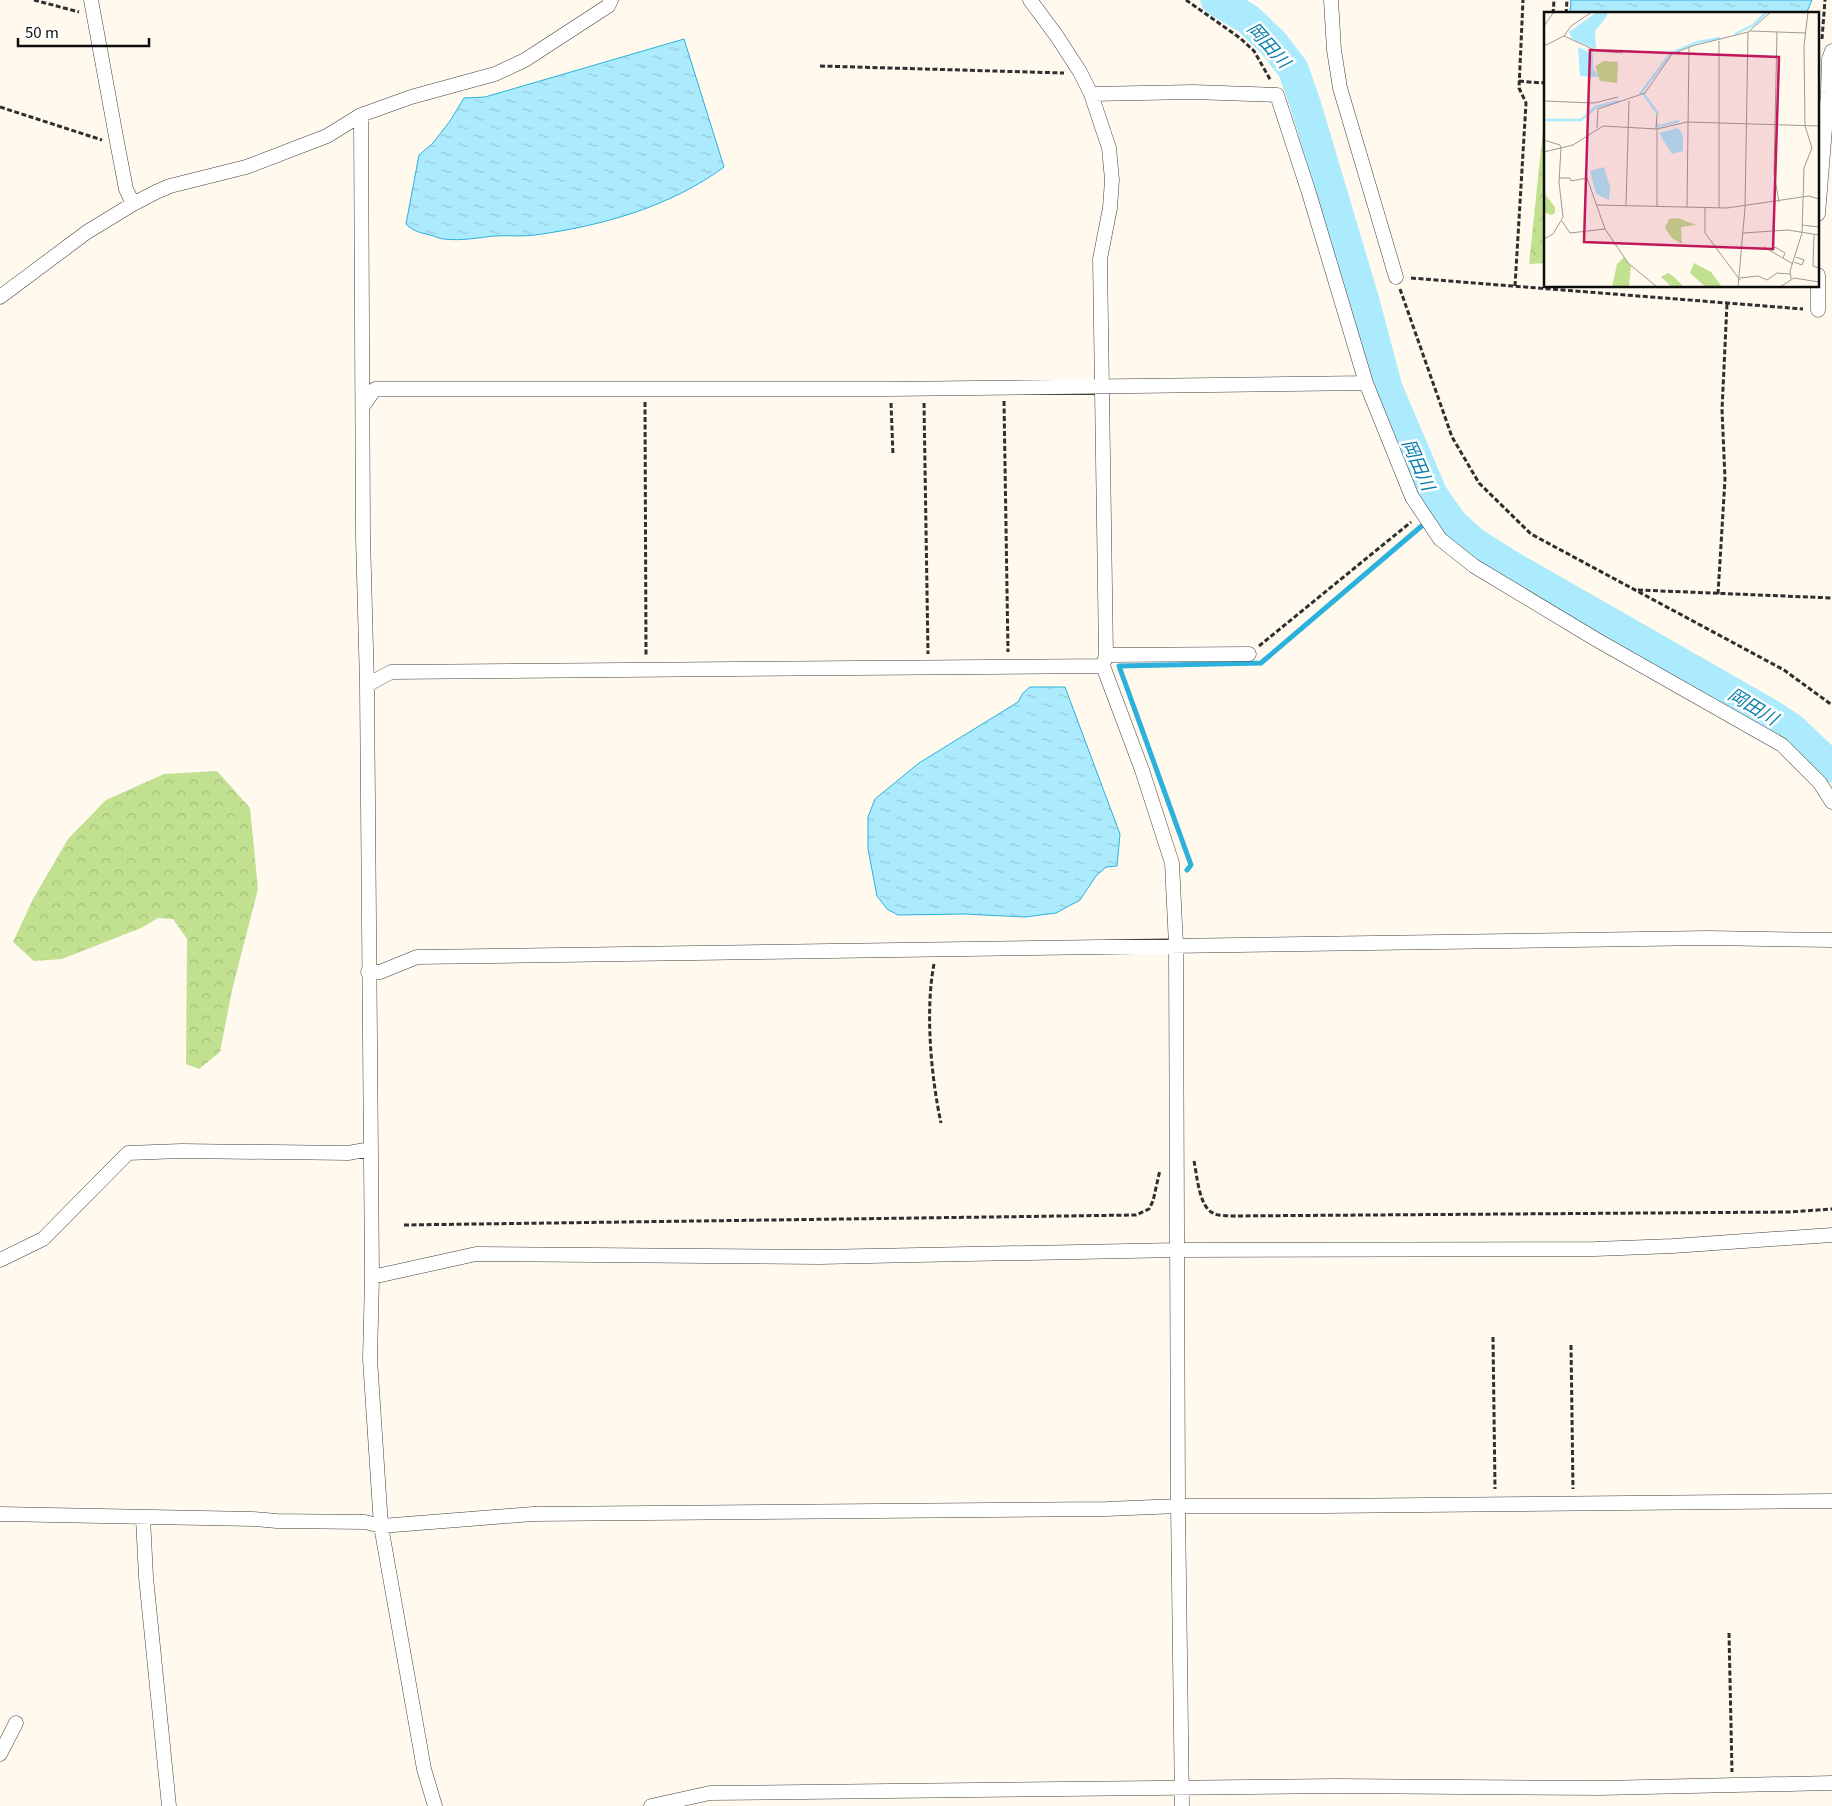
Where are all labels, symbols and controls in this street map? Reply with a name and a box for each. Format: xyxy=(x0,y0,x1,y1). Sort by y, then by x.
inset map xyxy=(1544,12,1820,288)
scale bar xyxy=(18,15,149,47)
water label: 岡田川 xyxy=(1242,15,1299,74)
text: 50 m xyxy=(25,21,59,42)
water label: 岡田川 xyxy=(1397,434,1444,496)
water label: 岡田川 xyxy=(1724,680,1786,731)

